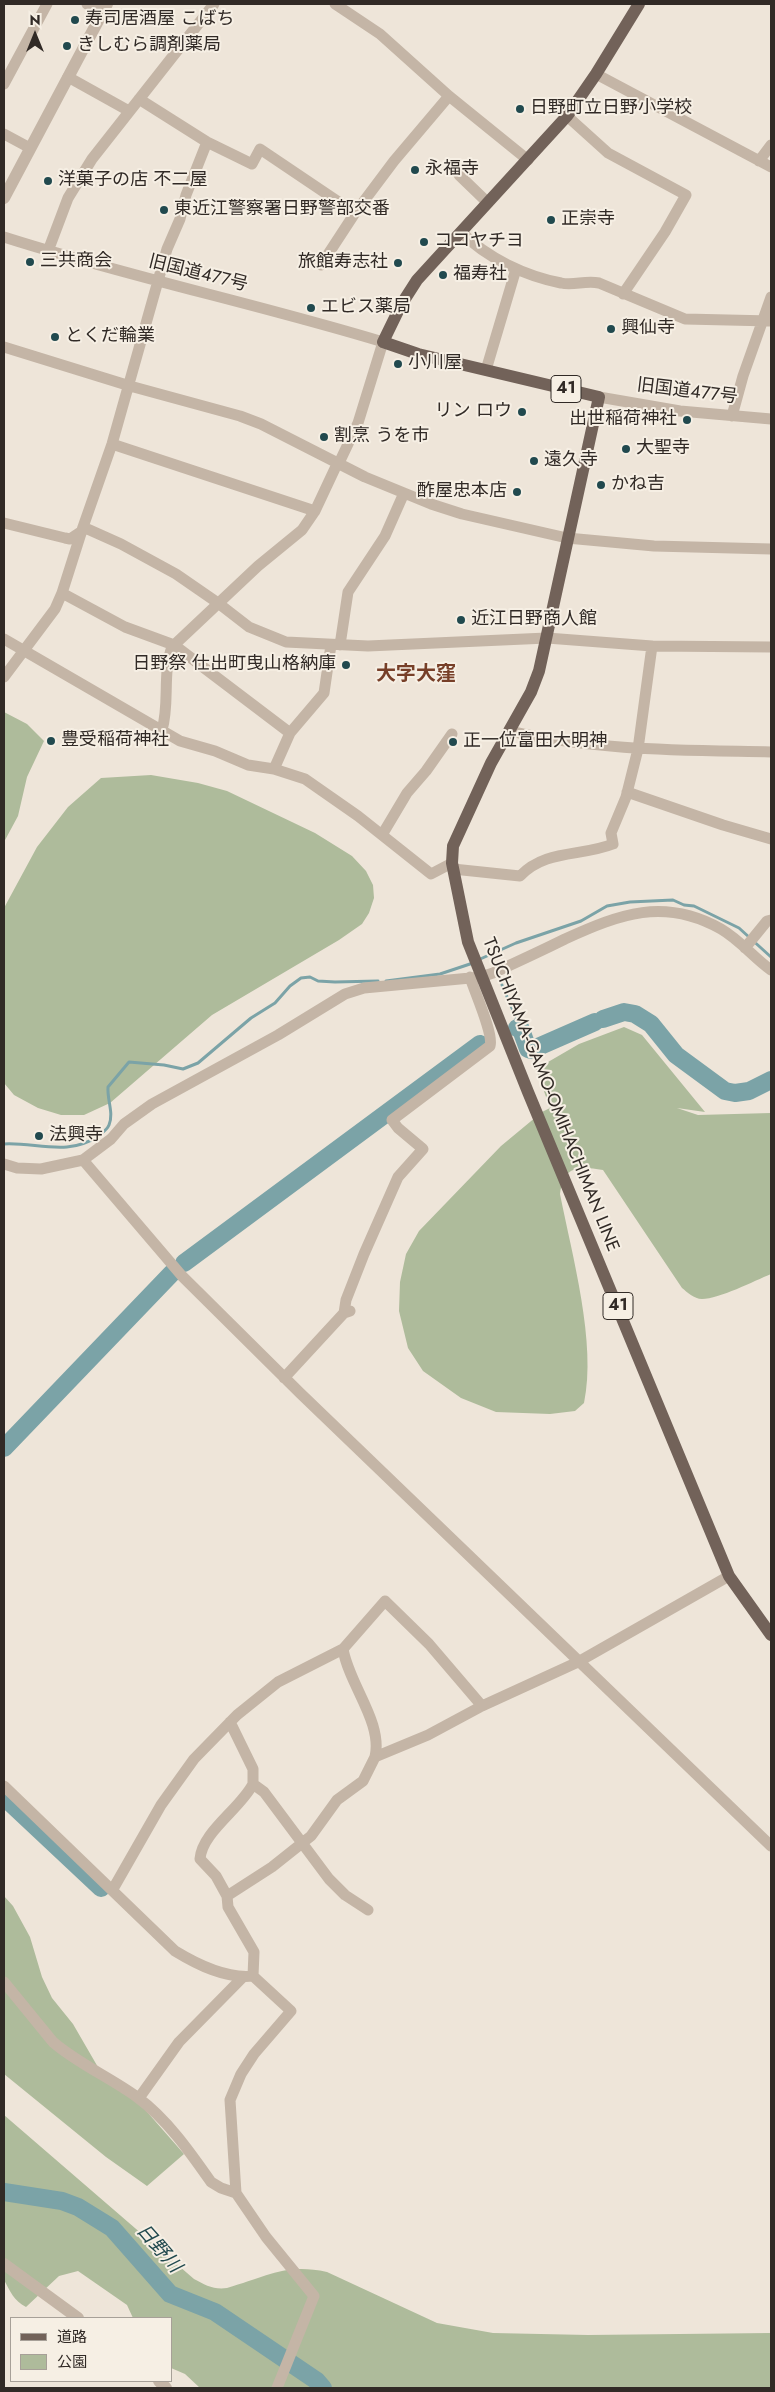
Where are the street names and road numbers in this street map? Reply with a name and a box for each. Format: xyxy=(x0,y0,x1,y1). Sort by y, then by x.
street label: 旧国道477号 xyxy=(146,251,250,297)
street label: 旧国道477号 xyxy=(635,375,739,409)
road number: 41 xyxy=(551,376,581,402)
street label: TSUCHIYAMA-GAMO-OMIHACHIMAN LINE xyxy=(477,935,623,1255)
road number: 41 xyxy=(603,1292,633,1320)

